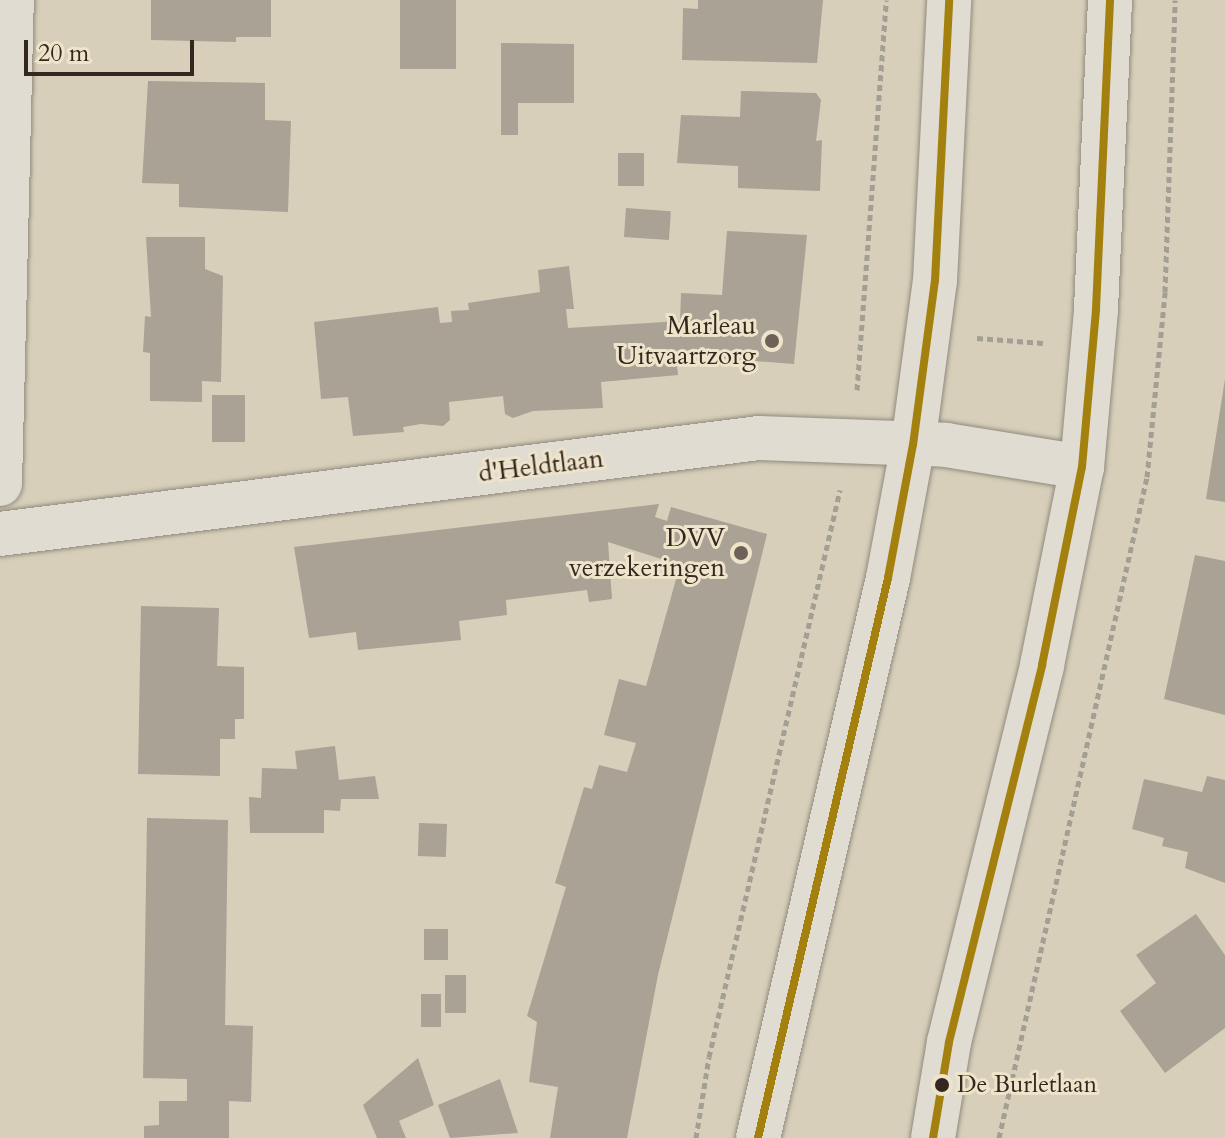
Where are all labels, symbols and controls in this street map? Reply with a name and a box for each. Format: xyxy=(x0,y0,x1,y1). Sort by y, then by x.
scale bar xyxy=(28,24,198,74)
text: 20 m xyxy=(38,37,89,70)
place label: Marleau Uitvaartzorg xyxy=(616,310,756,372)
marker: Marleau Uitvaartzorg xyxy=(763,332,781,350)
street label: d'Heldtlaan xyxy=(477,443,605,489)
place label: DVV verzekeringen xyxy=(569,522,725,584)
marker: DVV verzekeringen xyxy=(732,544,750,562)
place label: De Burletlaan xyxy=(957,1071,1097,1099)
marker: De Burletlaan xyxy=(934,1077,950,1093)

